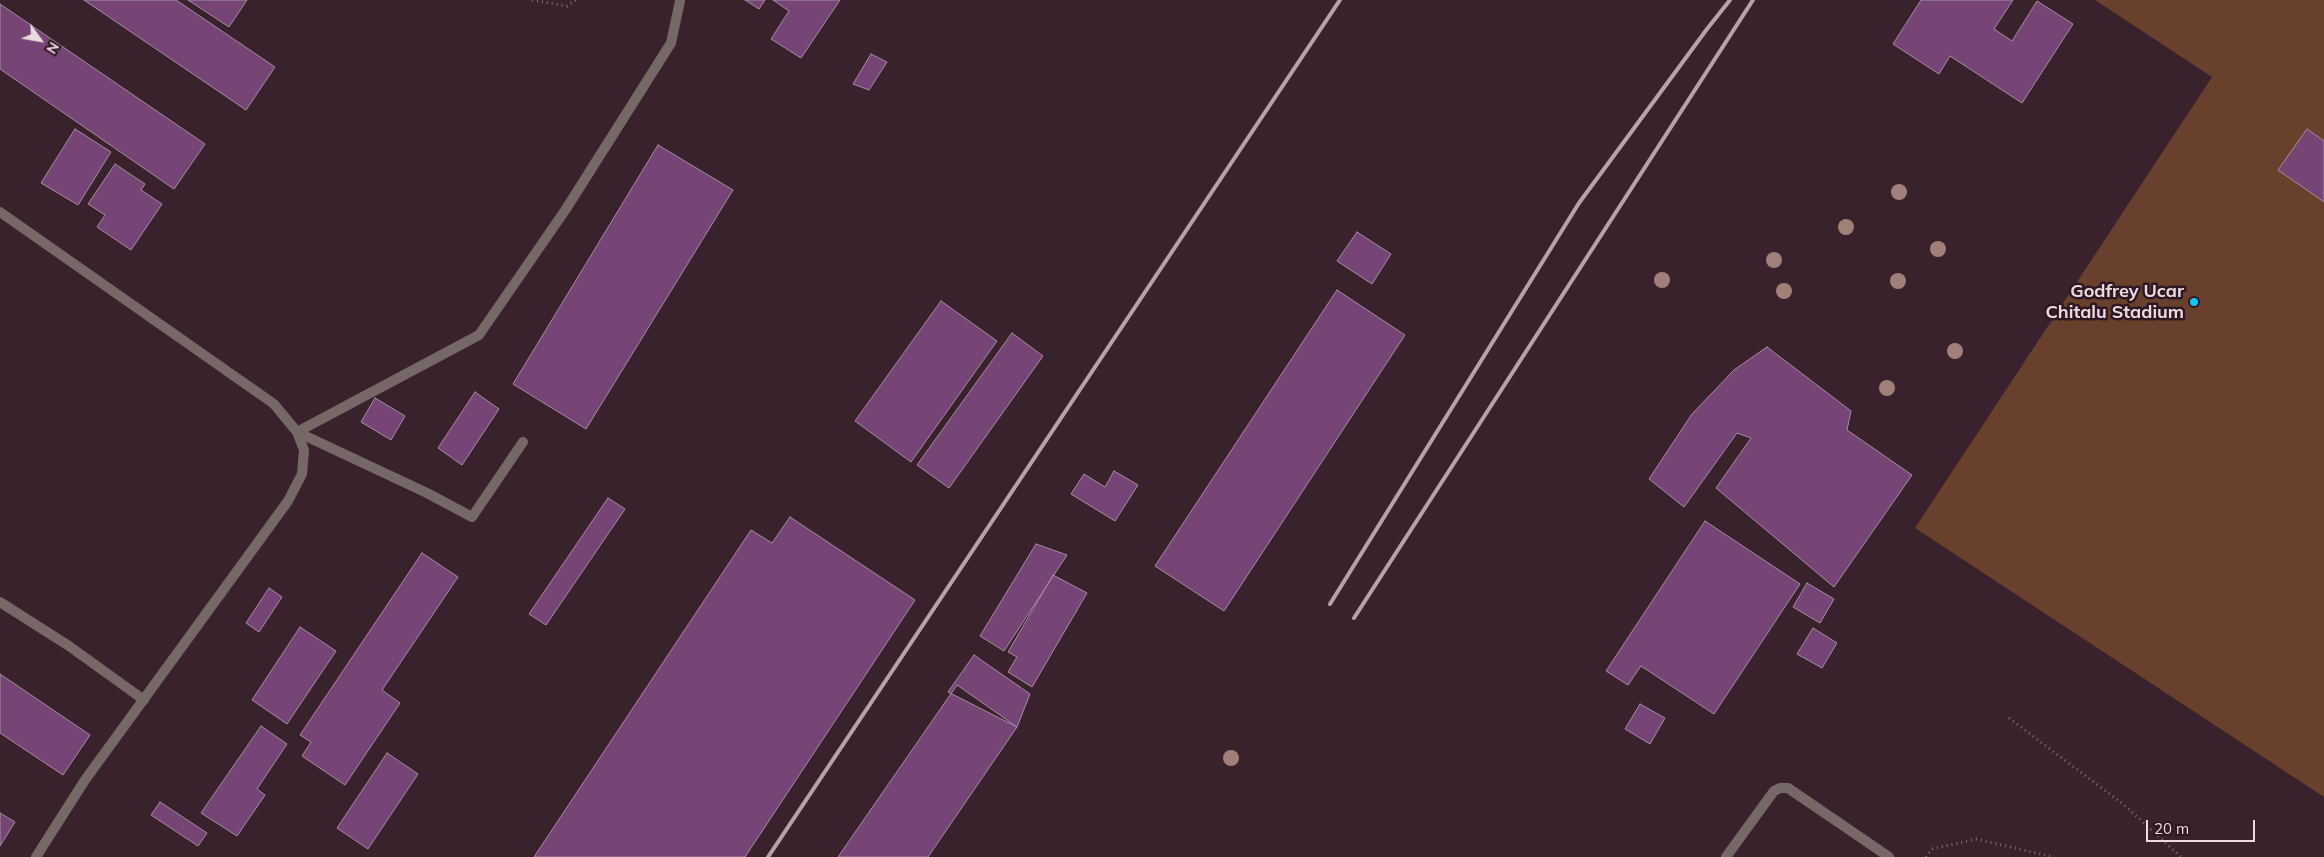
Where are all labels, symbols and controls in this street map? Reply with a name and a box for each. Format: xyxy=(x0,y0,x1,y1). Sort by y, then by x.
north arrow xyxy=(15,15,65,65)
text: N xyxy=(42,39,63,57)
place label: Godfrey Ucar Chitalu Stadium xyxy=(2046,281,2184,324)
marker: Godfrey Ucar Chitalu Stadium xyxy=(2188,296,2200,308)
scale bar xyxy=(2149,810,2258,842)
text: 20 m xyxy=(2154,819,2189,838)

